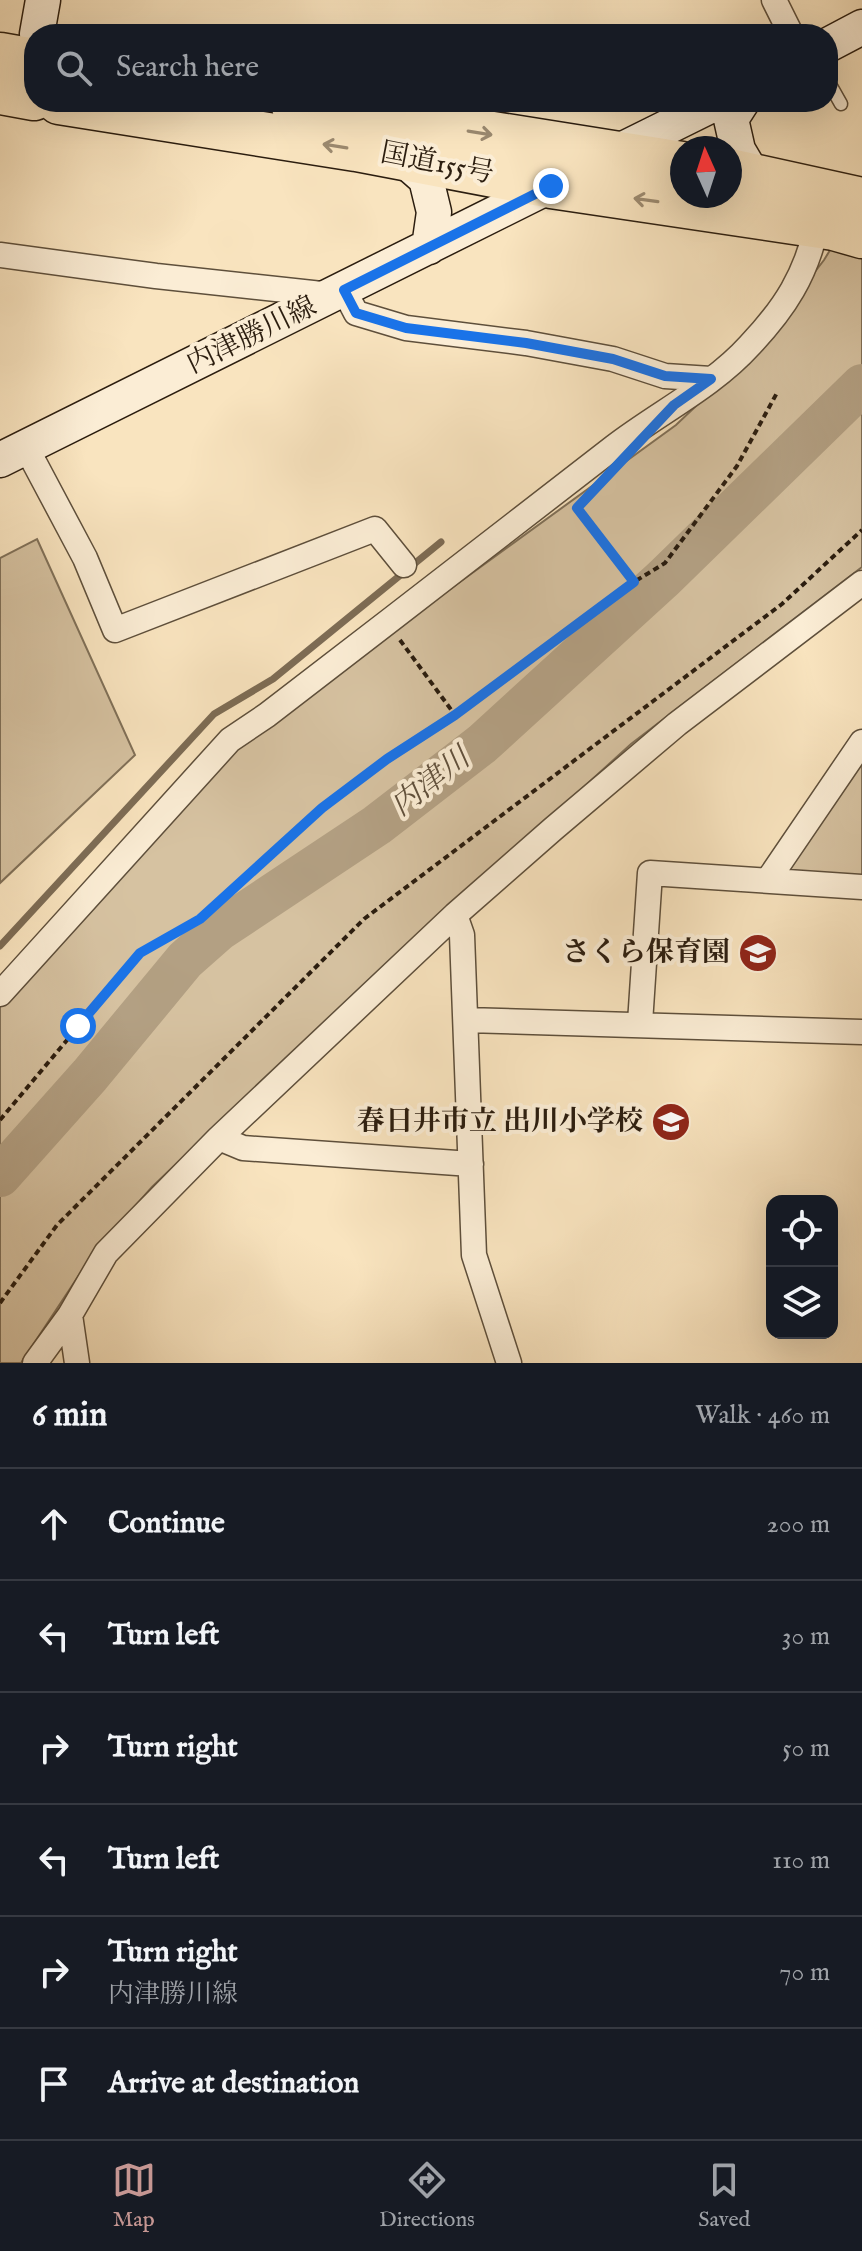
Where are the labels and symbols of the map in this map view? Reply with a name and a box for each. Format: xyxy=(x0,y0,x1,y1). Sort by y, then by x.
one-way arrow xyxy=(467,126,492,141)
street label: 国道155号 xyxy=(377,136,497,192)
north arrow xyxy=(670,136,742,208)
one-way arrow xyxy=(323,137,348,152)
route end xyxy=(533,168,569,204)
one-way arrow xyxy=(634,192,659,207)
street label: 内津勝川線 xyxy=(181,290,323,382)
water label: 内津川 xyxy=(384,738,481,826)
school or university icon: さくら保育園 xyxy=(737,932,779,974)
place label: さくら保育園 xyxy=(562,936,730,971)
route start xyxy=(60,1008,96,1044)
school or university icon: 春日井市立 出川小学校 xyxy=(650,1101,692,1143)
place label: 春日井市立 出川小学校 xyxy=(357,1105,643,1140)

